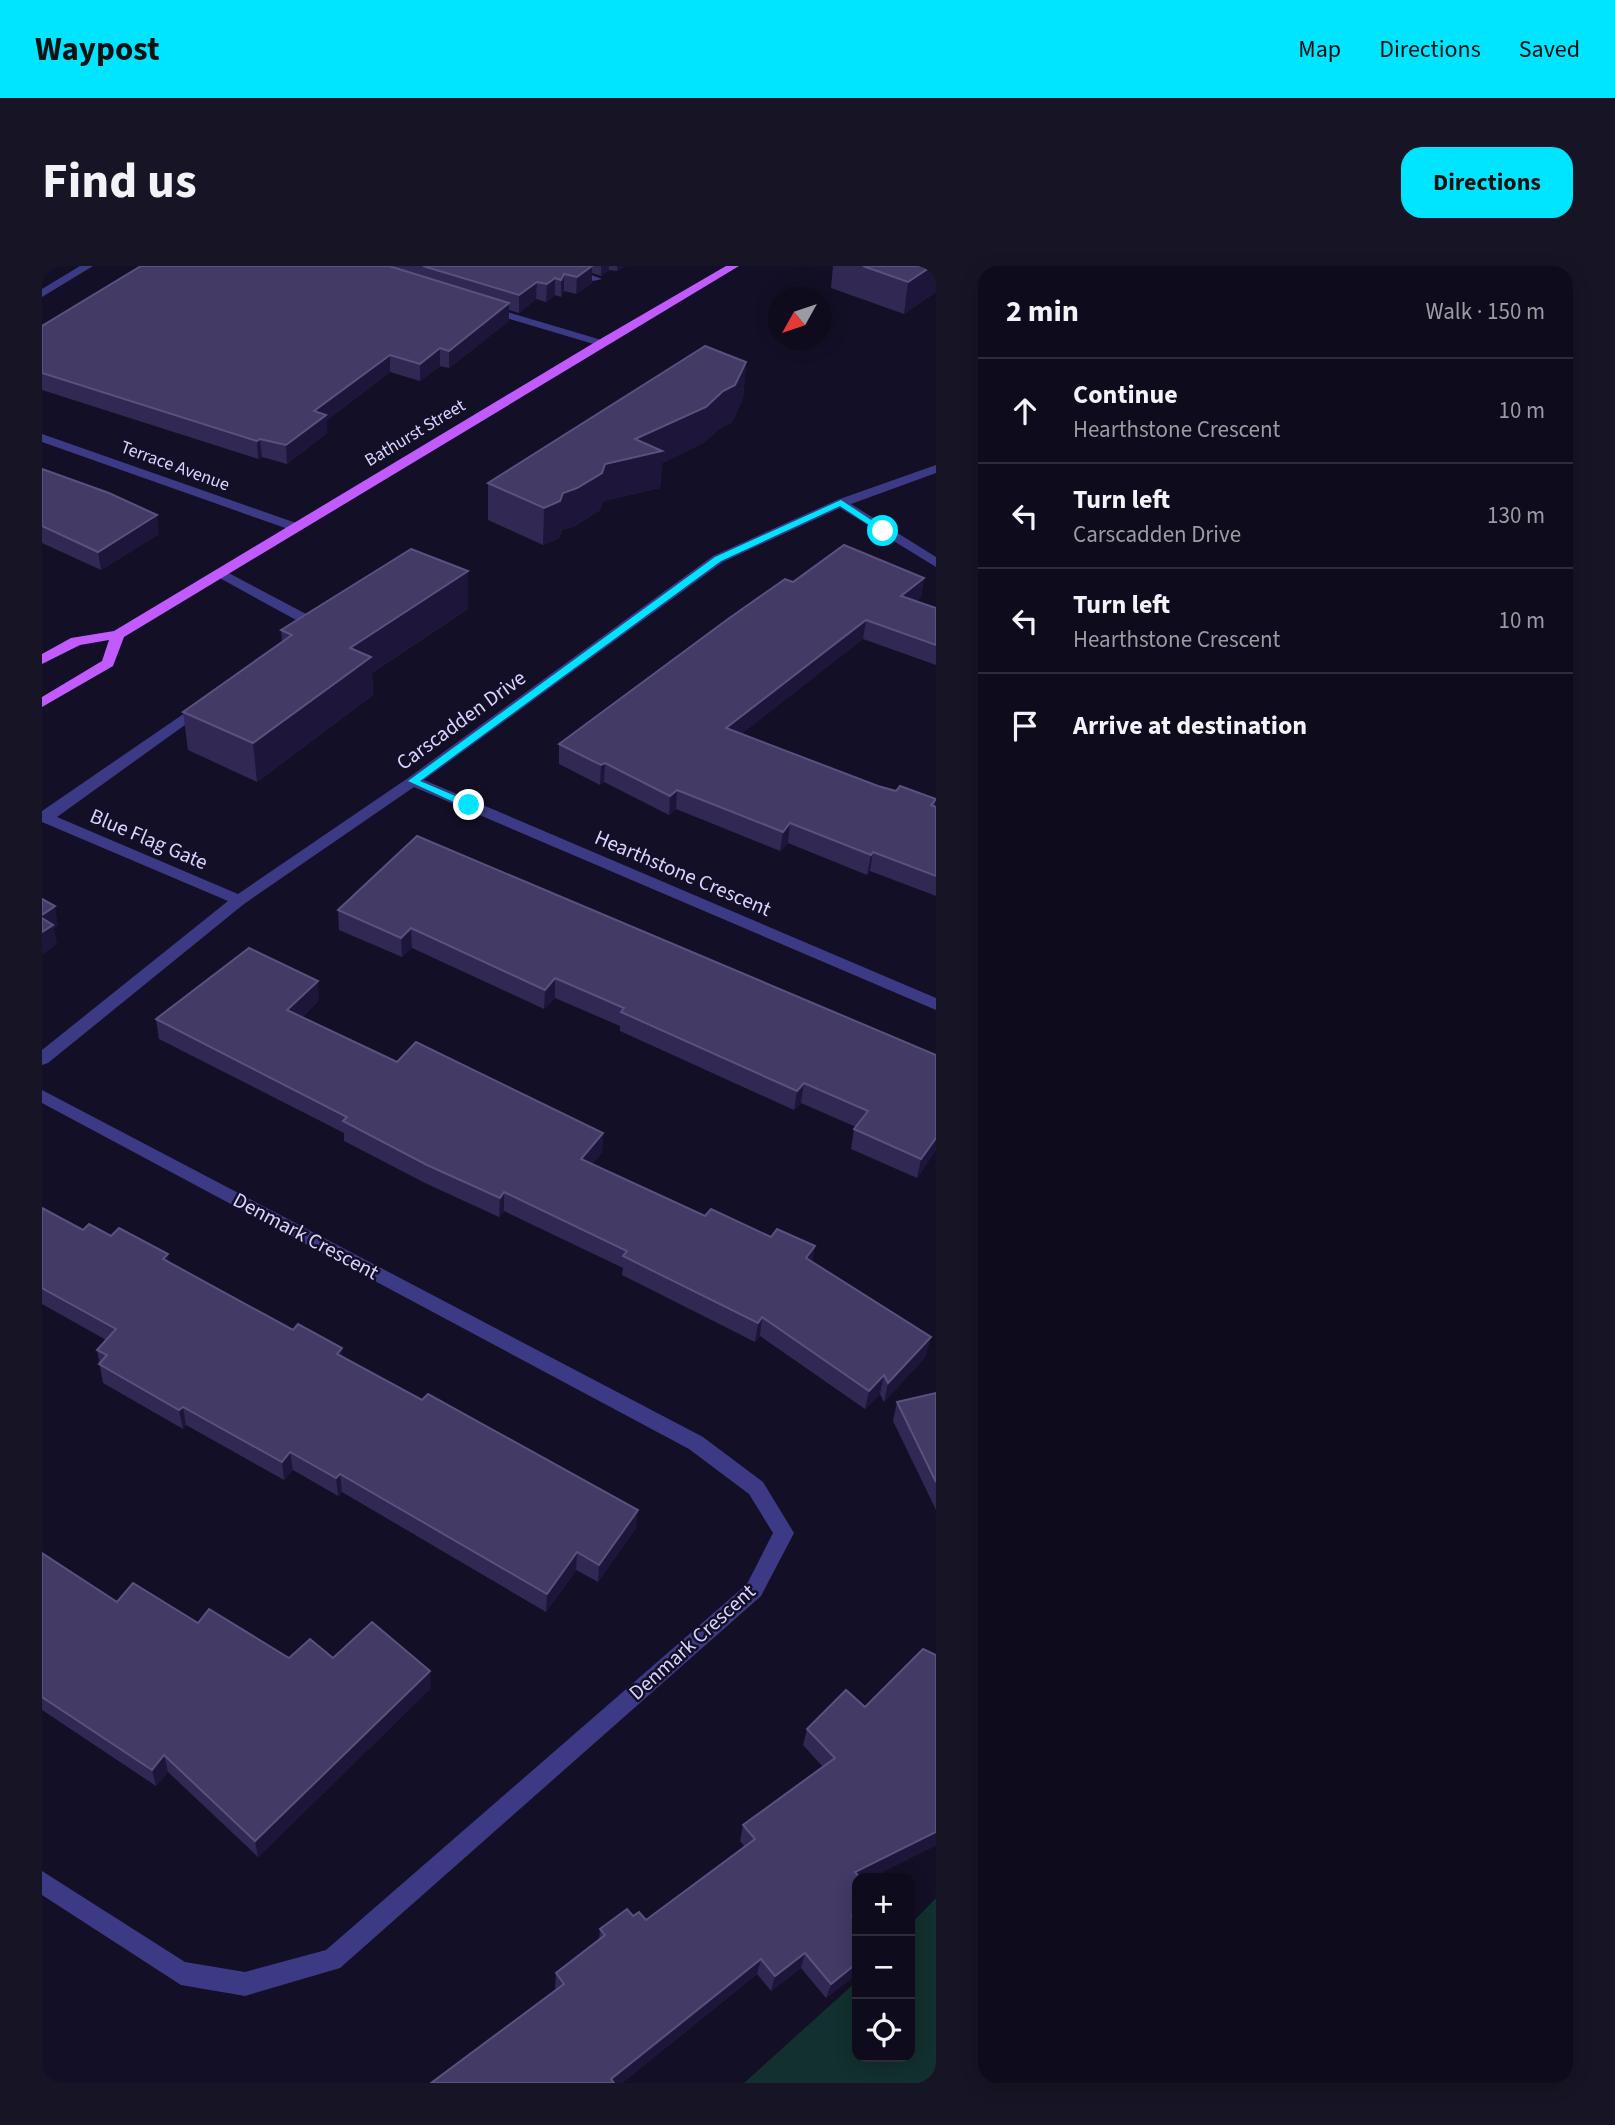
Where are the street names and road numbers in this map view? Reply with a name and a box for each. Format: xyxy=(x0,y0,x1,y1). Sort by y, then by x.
street label: Bathurst Street xyxy=(360,393,470,473)
street label: Terrace Avenue xyxy=(117,435,233,497)
street label: Carscadden Drive xyxy=(390,663,532,777)
street label: Blue Flag Gate xyxy=(85,801,213,877)
street label: Hearthstone Crescent xyxy=(590,822,776,924)
street label: Denmark Crescent xyxy=(228,1185,384,1287)
street label: Denmark Crescent xyxy=(622,1577,762,1707)

